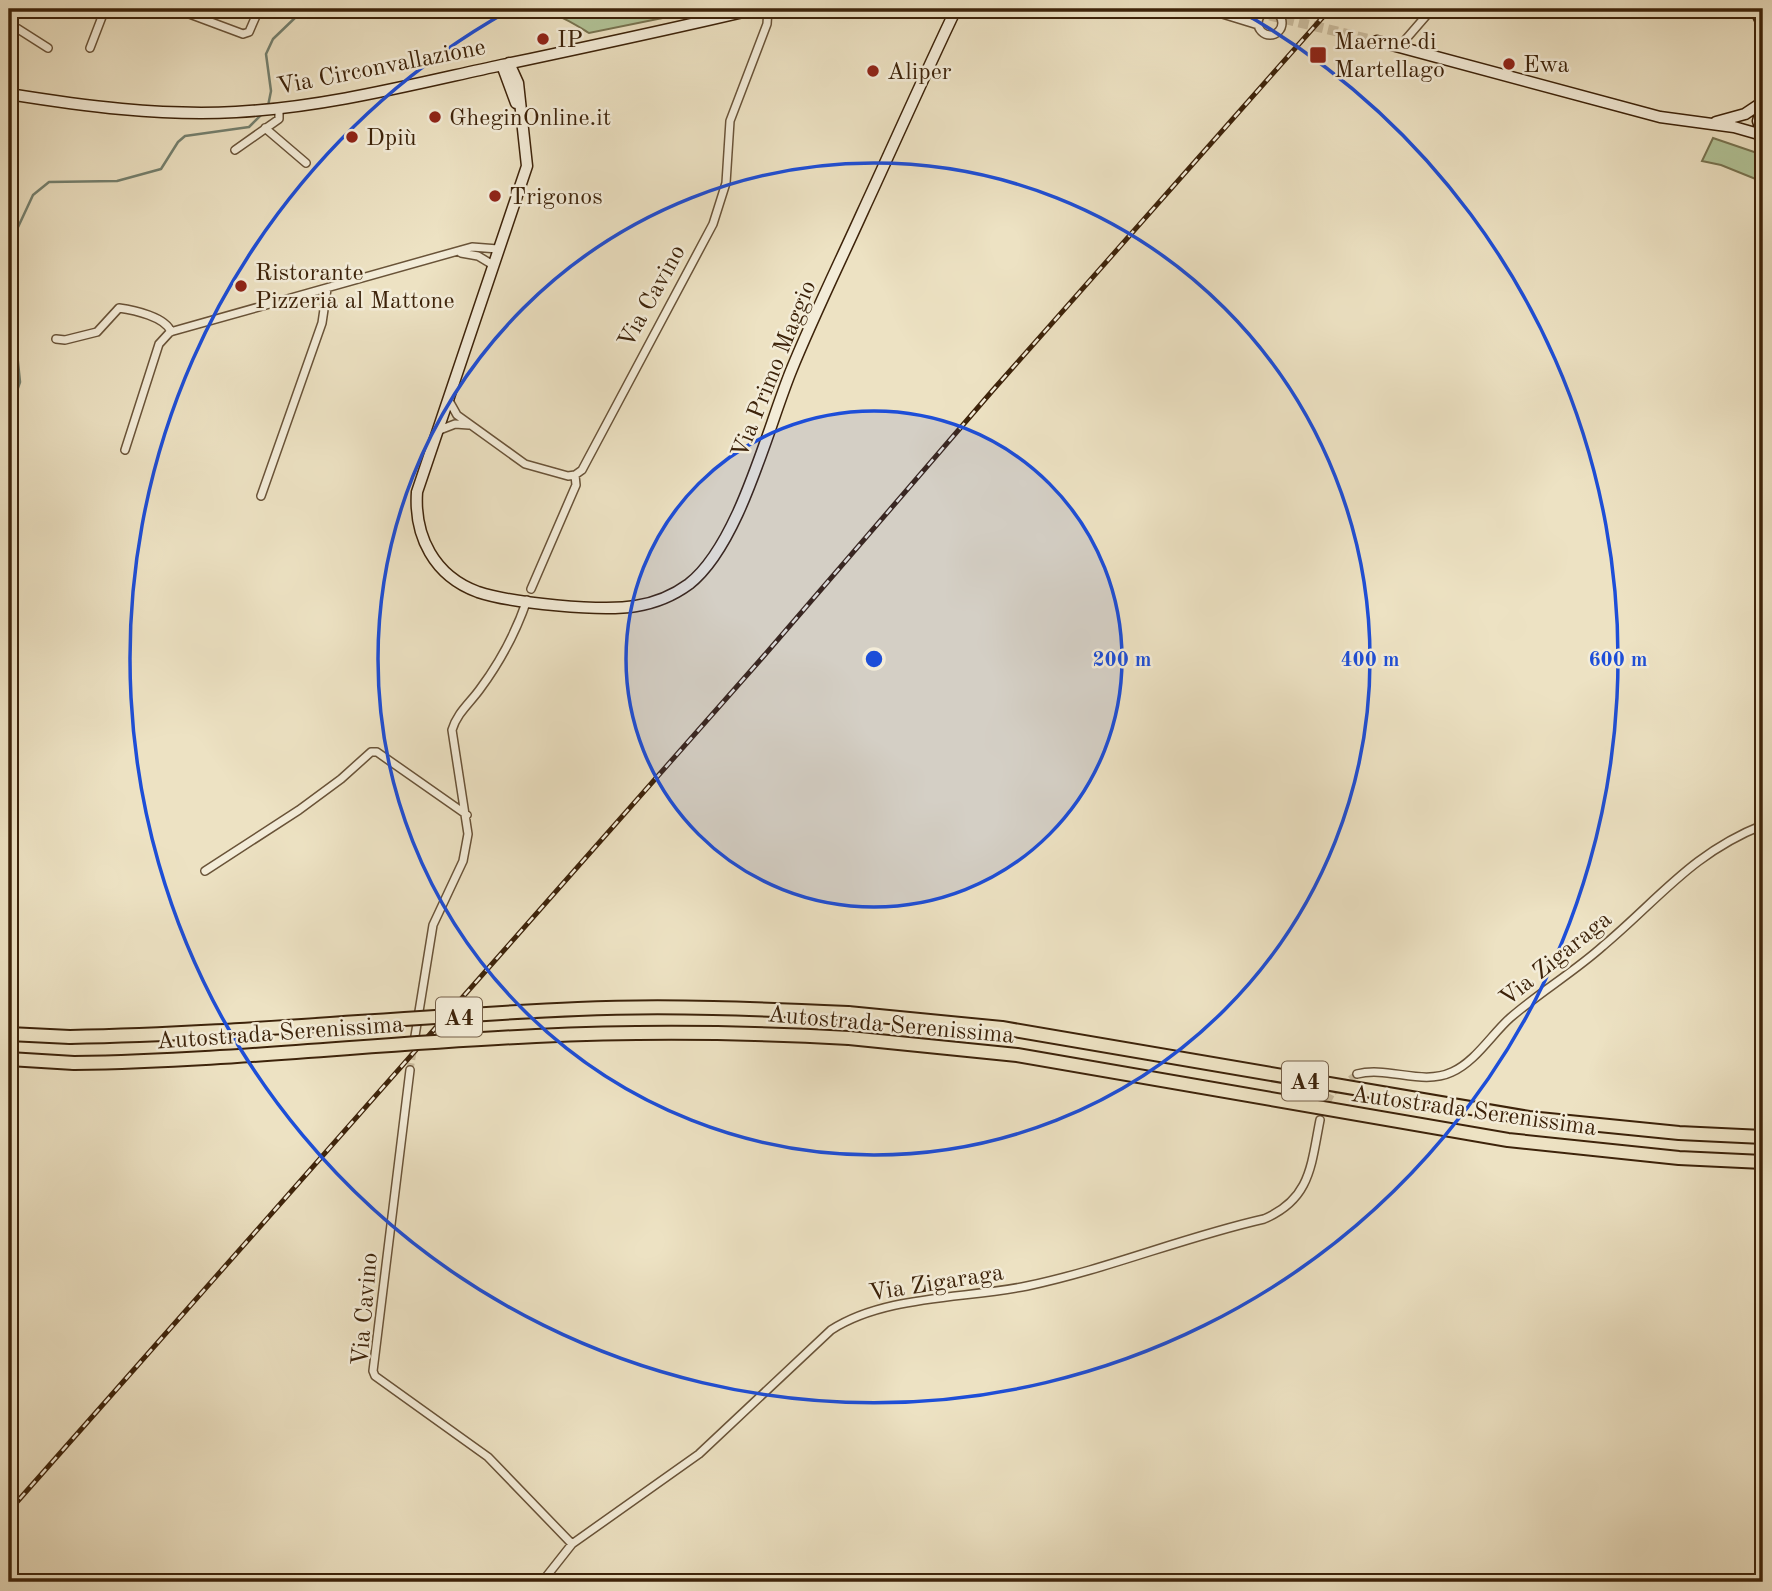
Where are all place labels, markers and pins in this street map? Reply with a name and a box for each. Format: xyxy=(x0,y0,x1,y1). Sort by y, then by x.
place label: IP xyxy=(557,29,583,53)
marker: IP xyxy=(535,31,551,47)
place label: Maerne di Martellago xyxy=(1334,31,1445,83)
marker: Maerne di Martellago xyxy=(1308,45,1328,65)
place label: Ewa xyxy=(1523,54,1569,78)
marker: Ewa xyxy=(1501,56,1517,72)
place label: Aliper xyxy=(887,61,952,85)
marker: Aliper xyxy=(865,63,881,79)
place label: GheginOnline.it xyxy=(449,107,611,131)
marker: GheginOnline.it xyxy=(427,109,443,125)
place label: Dpiù xyxy=(366,127,417,151)
marker: Dpiù xyxy=(344,129,360,145)
place label: Trigonos xyxy=(509,186,603,210)
marker: Trigonos xyxy=(487,188,503,204)
place label: Ristorante Pizzeria al Mattone xyxy=(255,262,455,314)
marker: Ristorante Pizzeria al Mattone xyxy=(233,278,249,294)
centre of rings xyxy=(862,647,886,671)

